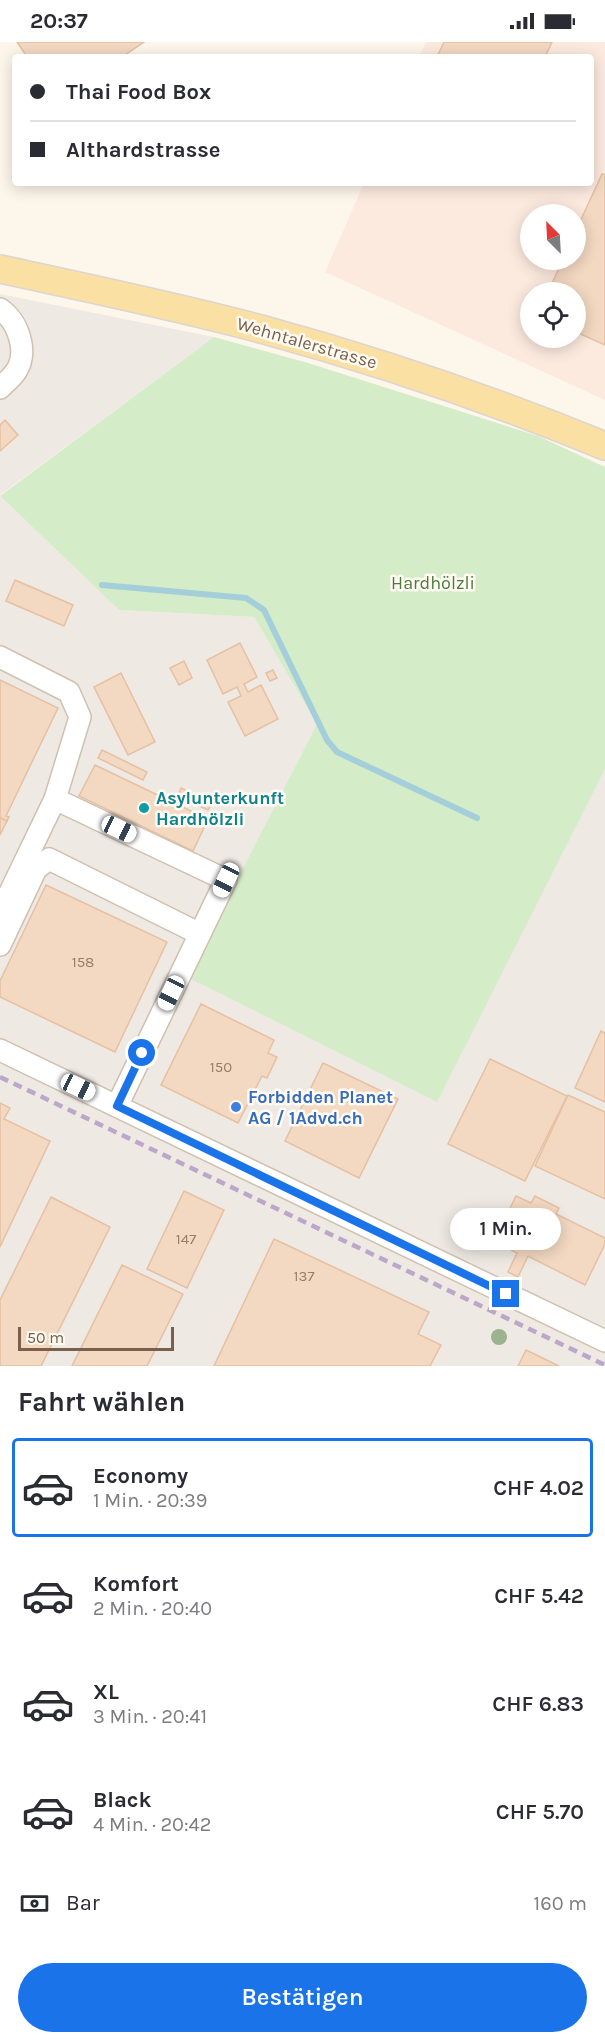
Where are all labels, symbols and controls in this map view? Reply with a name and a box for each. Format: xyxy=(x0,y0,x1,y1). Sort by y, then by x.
text: 20:37 xyxy=(30,8,88,34)
text: Thai Food Box xyxy=(66,79,211,105)
text: Althardstrasse xyxy=(66,137,221,163)
north arrow xyxy=(520,204,586,270)
map controls xyxy=(520,204,586,348)
button: locate xyxy=(520,282,586,348)
street label: Wehntalerstrasse xyxy=(234,312,380,374)
park label: Hardhölzli xyxy=(391,572,475,594)
place label: Asylunterkunft Hardhölzli xyxy=(156,787,284,830)
marker: Asylunterkunft Hardhölzli xyxy=(137,801,151,815)
car xyxy=(99,813,139,845)
car xyxy=(210,860,242,900)
house number: 158 xyxy=(72,953,94,971)
car xyxy=(155,973,187,1013)
route start xyxy=(128,1039,155,1066)
house number: 150 xyxy=(210,1058,232,1076)
car xyxy=(58,1071,98,1103)
place label: Forbidden Planet AG / 1Advd.ch xyxy=(248,1086,393,1129)
marker: Forbidden Planet AG / 1Advd.ch xyxy=(229,1100,243,1114)
callout: 1 Min. xyxy=(450,1207,562,1249)
text: 1 Min. xyxy=(479,1217,532,1240)
house number: 147 xyxy=(176,1230,196,1248)
house number: 137 xyxy=(294,1267,314,1285)
route end xyxy=(492,1280,519,1307)
scale bar xyxy=(18,1324,174,1352)
text: 50 m xyxy=(27,1328,64,1347)
text: Fahrt wählen xyxy=(18,1386,185,1418)
icon: car xyxy=(21,1461,75,1515)
text: Economy xyxy=(93,1463,188,1489)
text: CHF 4.02 xyxy=(493,1475,584,1501)
text: 1 Min. · 20:39 xyxy=(93,1489,207,1512)
icon: car xyxy=(21,1569,75,1623)
text: Komfort xyxy=(93,1571,179,1597)
text: CHF 5.42 xyxy=(494,1583,584,1609)
text: 2 Min. · 20:40 xyxy=(93,1597,212,1620)
icon: car xyxy=(21,1677,75,1731)
text: XL xyxy=(93,1679,119,1705)
text: CHF 6.83 xyxy=(492,1691,584,1717)
text: 3 Min. · 20:41 xyxy=(93,1705,207,1728)
icon: car xyxy=(21,1785,75,1839)
text: Black xyxy=(93,1787,152,1813)
text: CHF 5.70 xyxy=(496,1799,584,1825)
text: 4 Min. · 20:42 xyxy=(93,1813,211,1836)
icon: cash xyxy=(18,1887,51,1920)
text: Bar xyxy=(66,1890,100,1916)
text: 160 m xyxy=(534,1892,587,1915)
button: Bestätigen xyxy=(18,1963,587,2032)

